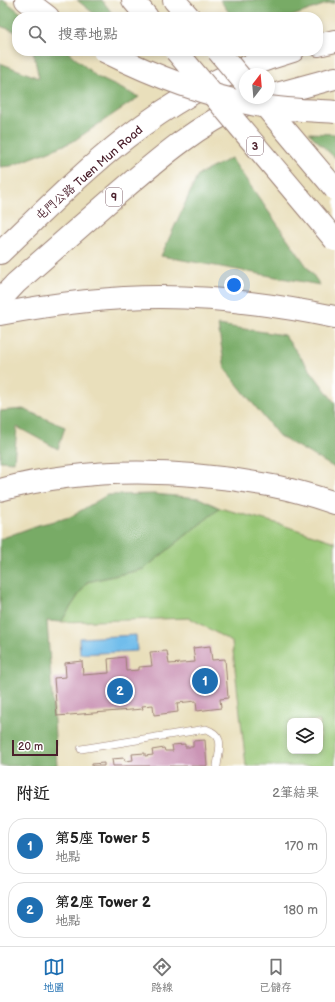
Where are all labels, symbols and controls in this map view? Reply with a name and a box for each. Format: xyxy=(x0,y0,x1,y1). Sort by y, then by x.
search box xyxy=(12,12,323,56)
icon: search xyxy=(26,23,48,45)
text: 搜尋地點 xyxy=(58,25,118,44)
north arrow xyxy=(239,68,275,104)
street label: 屯門公路 Tuen Mun Road xyxy=(33,123,146,224)
road number: 3 xyxy=(247,137,263,155)
road number: 9 xyxy=(106,188,122,206)
your location xyxy=(224,275,244,295)
pin: 1 xyxy=(192,666,218,696)
pin: 2 xyxy=(107,676,133,706)
map controls xyxy=(287,718,323,754)
button: layers xyxy=(287,718,323,754)
scale bar xyxy=(12,738,58,757)
text: 20 m xyxy=(18,740,43,753)
text: 附近 xyxy=(16,784,50,804)
text: 2筆結果 xyxy=(272,785,319,801)
text: 第5座 Tower 5 xyxy=(55,829,150,848)
text: 1 xyxy=(27,838,33,854)
text: 170 m xyxy=(285,838,318,854)
text: 地點 xyxy=(55,849,81,865)
text: 第2座 Tower 2 xyxy=(55,893,151,912)
text: 2 xyxy=(26,902,34,918)
text: 180 m xyxy=(283,902,318,918)
text: 地點 xyxy=(55,913,81,929)
tab: 地圖 xyxy=(43,956,65,994)
tab: 路線 xyxy=(151,956,173,994)
tab: 已儲存 xyxy=(259,956,292,994)

